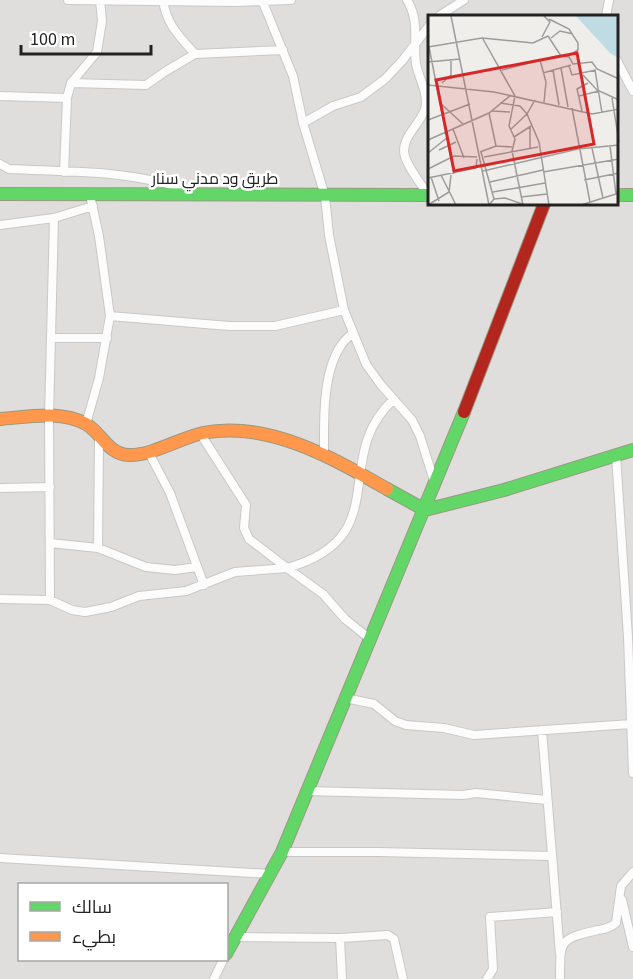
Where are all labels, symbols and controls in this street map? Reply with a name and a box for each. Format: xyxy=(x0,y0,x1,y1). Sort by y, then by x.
inset map xyxy=(428,15,618,206)
scale bar xyxy=(21,18,152,56)
text: 100 m xyxy=(30,27,75,52)
street label: طريق ود مدني سنار xyxy=(151,168,278,192)
legend xyxy=(18,883,228,961)
text: سالك xyxy=(72,895,112,920)
text: بطيء xyxy=(72,925,116,951)

